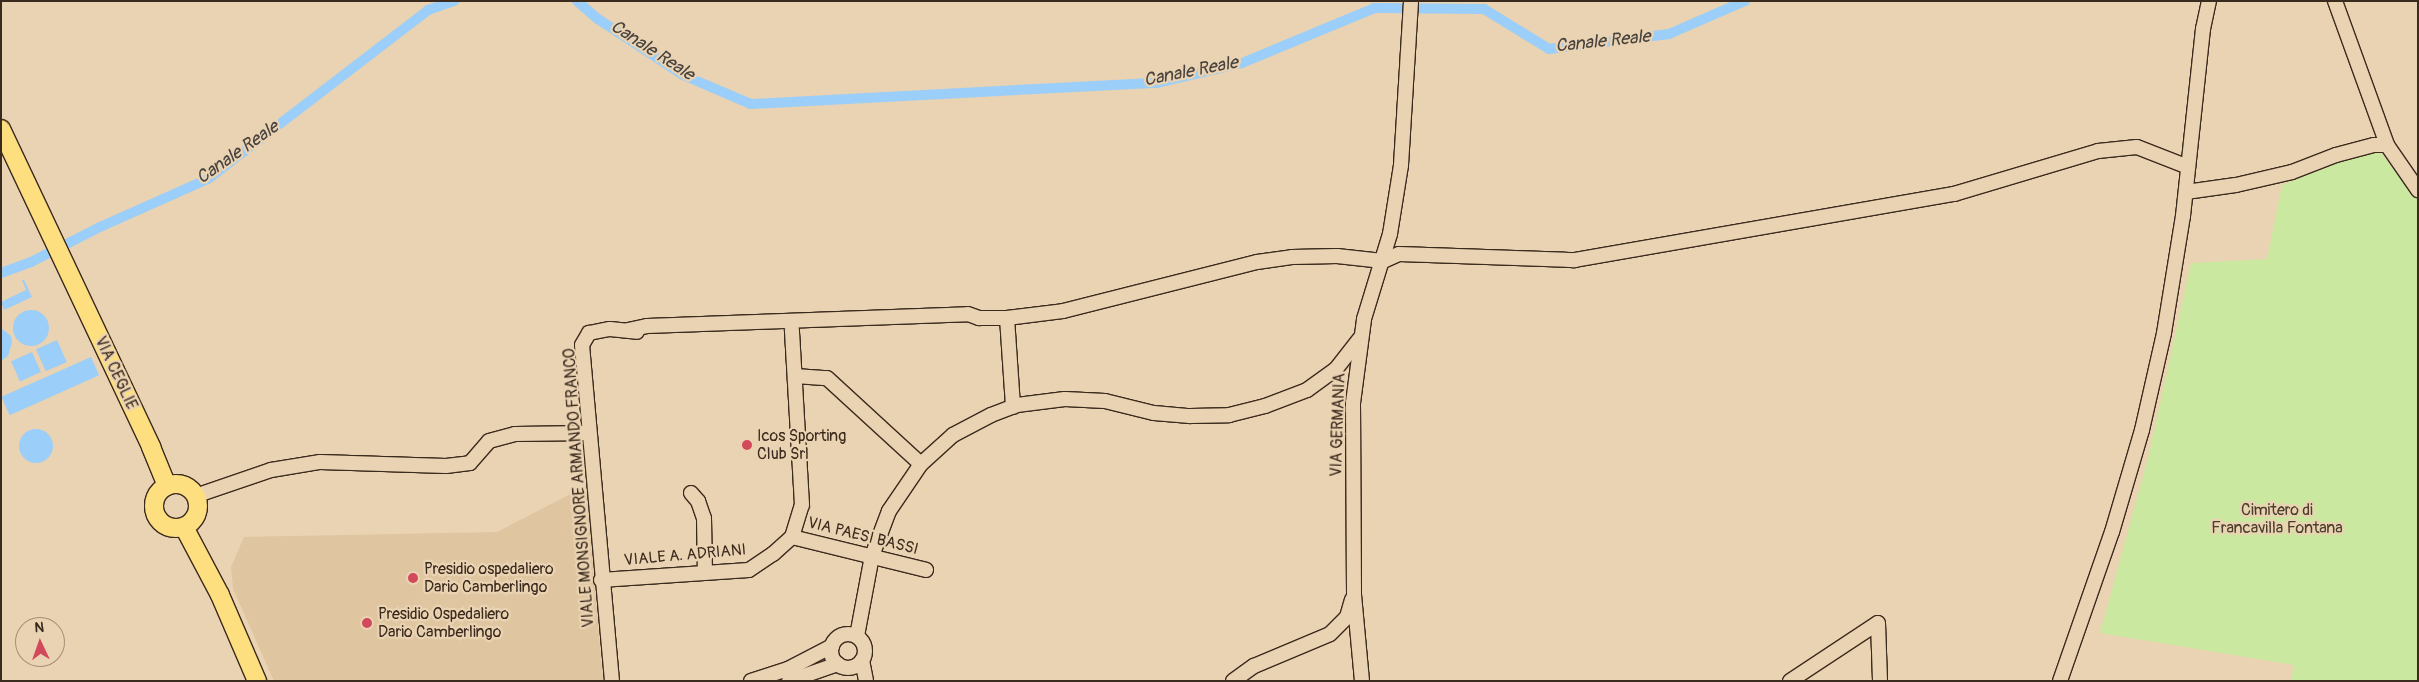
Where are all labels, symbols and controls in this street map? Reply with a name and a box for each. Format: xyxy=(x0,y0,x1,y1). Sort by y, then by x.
water label: Canale Reale xyxy=(606,16,698,86)
water label: Canale Reale xyxy=(1554,26,1652,58)
water label: Canale Reale xyxy=(1142,52,1240,92)
water label: Canale Reale xyxy=(193,117,283,189)
street label: VIA CEGLIE xyxy=(91,333,141,413)
street label: VIALE MONSIGNORE ARMANDO FRANCO xyxy=(560,348,598,628)
street label: VIA GERMANIA xyxy=(1327,373,1349,477)
place label: Icos Sporting Club Srl xyxy=(757,426,846,464)
marker: Icos Sporting Club Srl xyxy=(741,439,753,451)
park label: Cimitero di Francavilla Fontana xyxy=(2211,500,2343,538)
street label: VIA PAESI BASSI xyxy=(806,513,920,559)
street label: VIALE A. ADRIANI xyxy=(623,540,747,570)
place label: Presidio ospedaliero Dario Camberlingo xyxy=(424,559,554,597)
marker: Presidio ospedaliero Dario Camberlingo xyxy=(406,571,420,585)
place label: Presidio Ospedaliero Dario Camberlingo xyxy=(378,604,509,642)
marker: Presidio Ospedaliero Dario Camberlingo xyxy=(360,616,374,630)
north arrow xyxy=(15,617,65,667)
text: N xyxy=(34,619,44,636)

